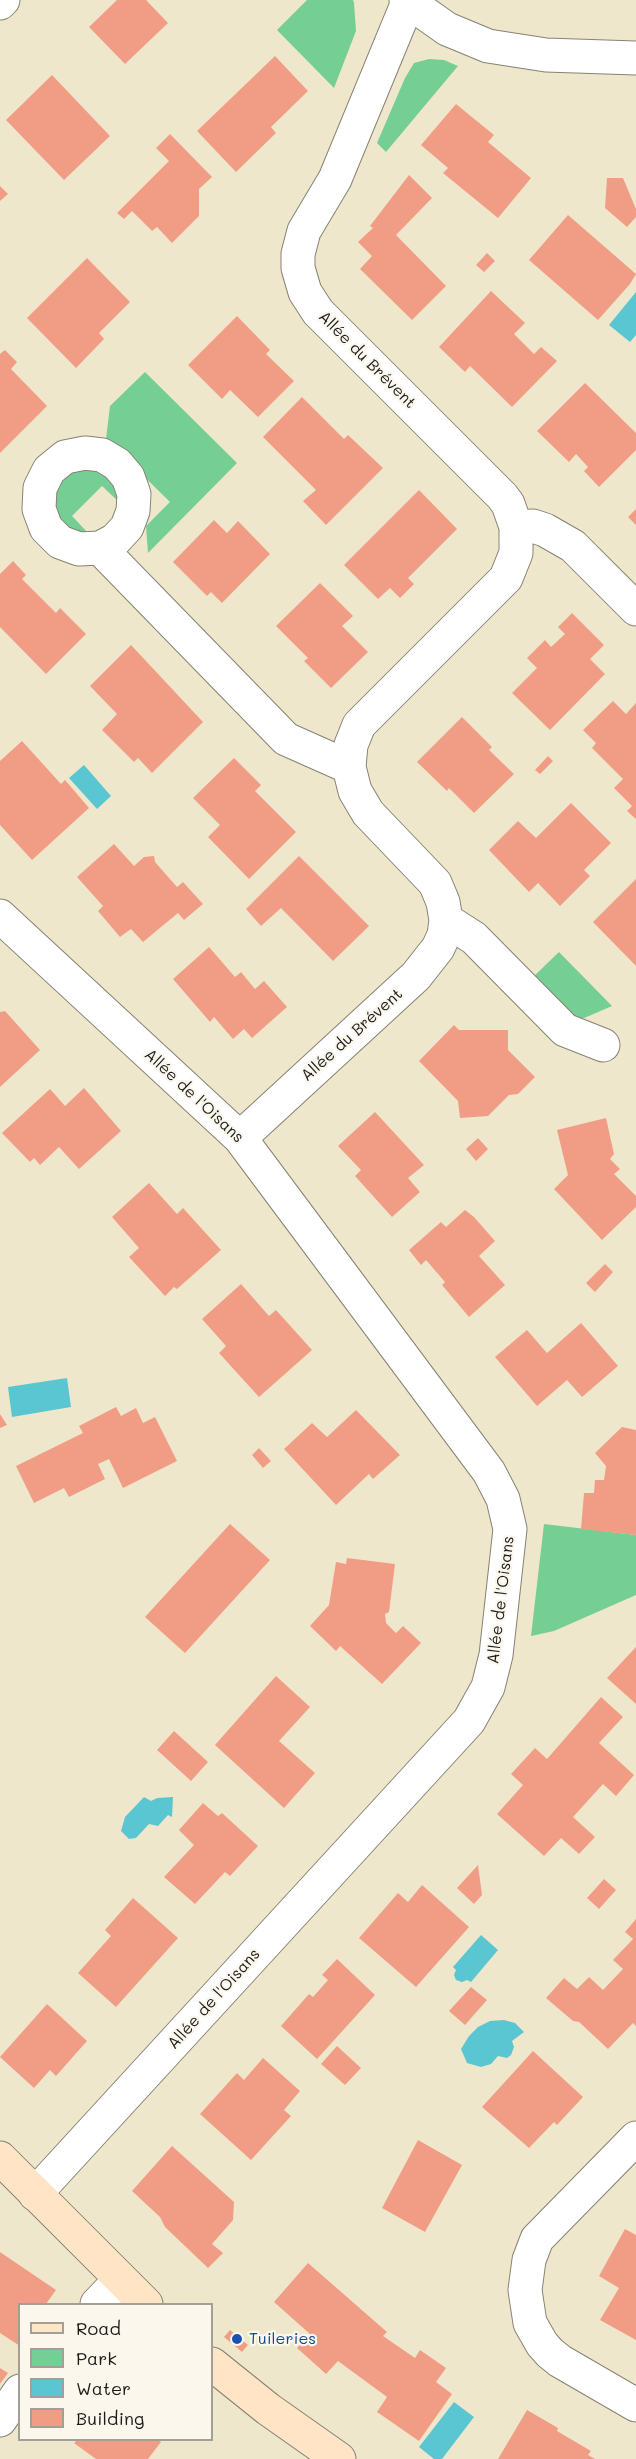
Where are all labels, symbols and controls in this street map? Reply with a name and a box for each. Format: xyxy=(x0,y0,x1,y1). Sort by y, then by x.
street label: Allée du Brévent xyxy=(314,307,420,413)
street label: Allée du Brévent xyxy=(297,984,407,1086)
street label: Allée de l'Oisans xyxy=(140,1045,248,1147)
street label: Allée de l'Oisans xyxy=(484,1535,518,1665)
street label: Allée de l'Oisans xyxy=(164,1945,264,2053)
legend xyxy=(18,2303,213,2441)
text: Road xyxy=(76,2316,121,2340)
place label: Tuileries xyxy=(249,2329,316,2349)
marker: Tuileries xyxy=(230,2332,244,2346)
text: Park xyxy=(76,2346,117,2370)
text: Water xyxy=(76,2376,131,2400)
text: Building xyxy=(76,2406,144,2430)

